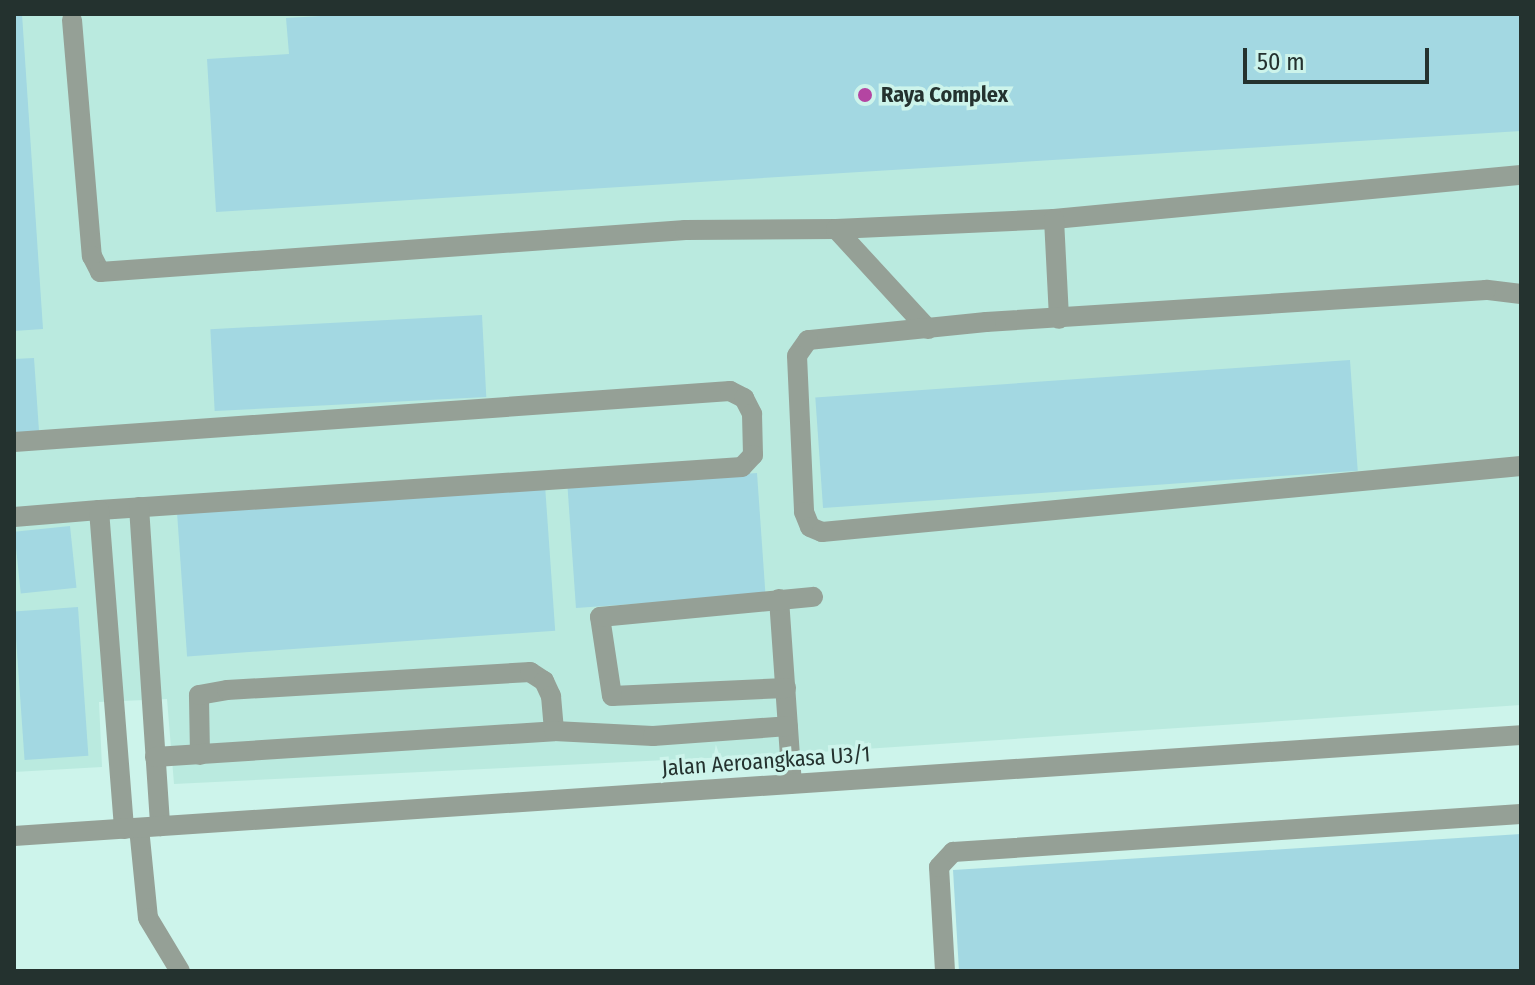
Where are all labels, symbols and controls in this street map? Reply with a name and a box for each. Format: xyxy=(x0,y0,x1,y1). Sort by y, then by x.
scale bar xyxy=(1247,32,1433,82)
text: 50 m xyxy=(1257,48,1305,76)
place label: Raya Complex xyxy=(881,82,1008,108)
marker: Raya Complex xyxy=(856,86,874,104)
street label: Jalan Aeroangkasa U3/1 xyxy=(661,741,871,781)

